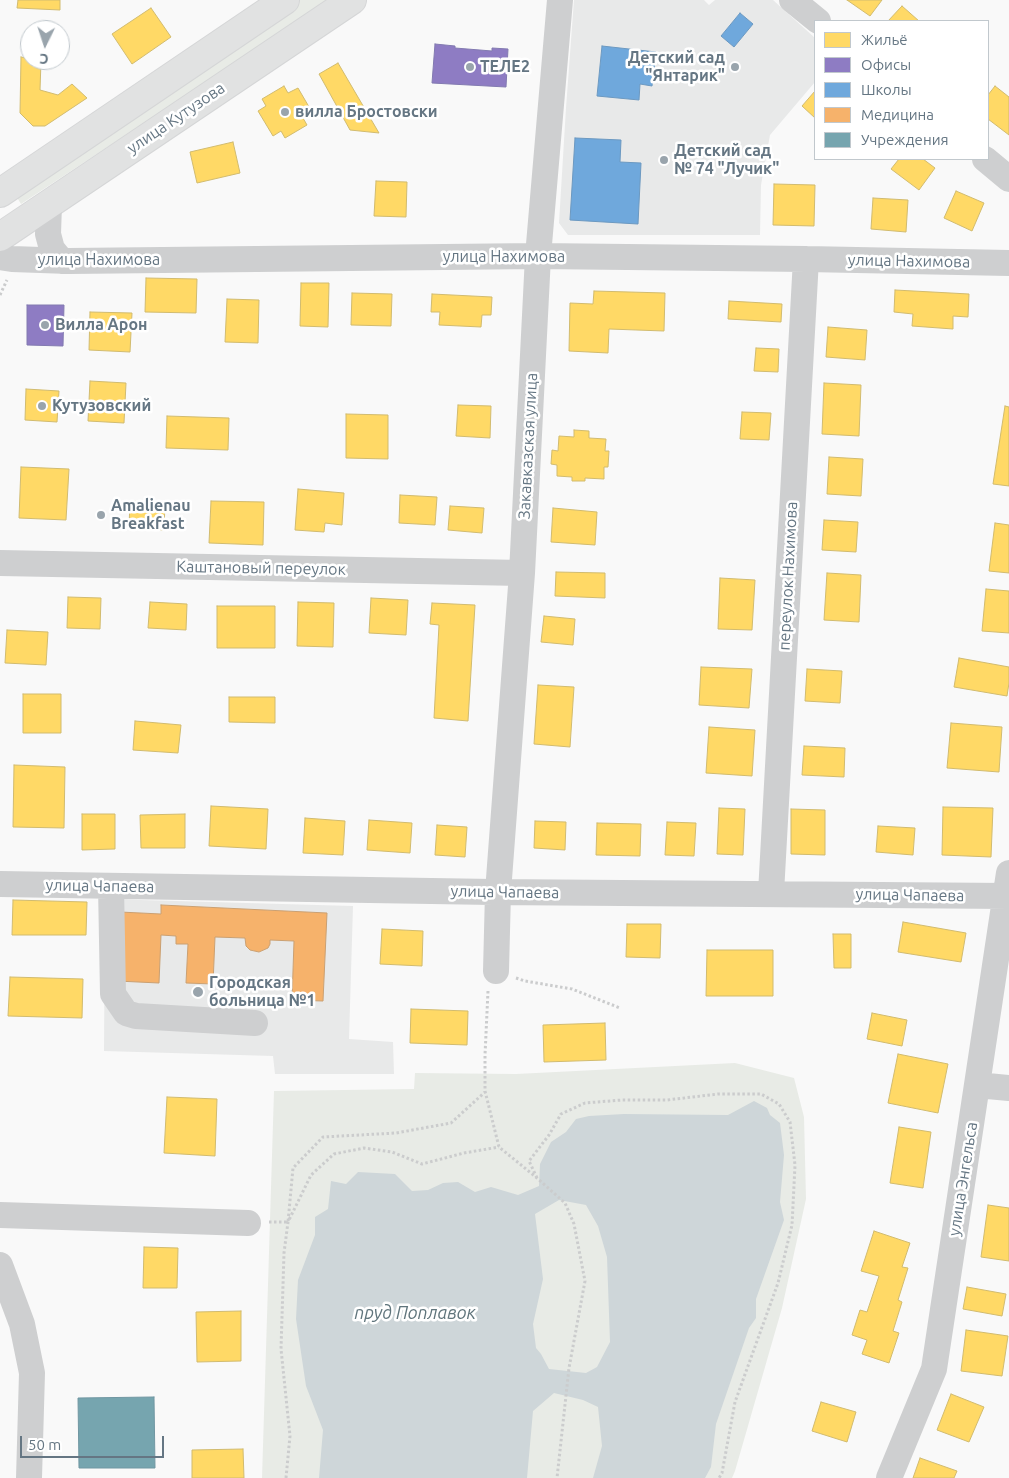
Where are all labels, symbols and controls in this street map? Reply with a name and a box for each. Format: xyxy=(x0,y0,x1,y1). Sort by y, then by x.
north arrow xyxy=(20,20,70,70)
legend xyxy=(814,20,989,160)
text: Жильё xyxy=(861,31,908,48)
place label: Детский сад "Янтарик" xyxy=(628,48,725,86)
text: С xyxy=(39,51,49,67)
text: Офисы xyxy=(861,56,911,73)
place label: ТЕЛЕ2 xyxy=(480,57,530,77)
marker: ТЕЛЕ2 xyxy=(464,61,476,73)
marker: Детский сад "Янтарик" xyxy=(729,61,741,73)
street label: улица Кутузова xyxy=(123,78,229,158)
text: Школы xyxy=(861,81,912,98)
place label: вилла Бростовски xyxy=(295,102,438,122)
marker: вилла Бростовски xyxy=(279,106,291,118)
text: Медицина xyxy=(861,106,934,123)
text: Учреждения xyxy=(861,131,949,148)
place label: Детский сад № 74 "Лучик" xyxy=(674,141,779,179)
marker: Детский сад № 74 "Лучик" xyxy=(658,154,670,166)
street label: улица Нахимова xyxy=(443,247,565,267)
street label: улица Нахимова xyxy=(38,250,160,270)
street label: улица Нахимова xyxy=(848,250,970,272)
place label: Вилла Арон xyxy=(55,315,148,335)
marker: Вилла Арон xyxy=(39,319,51,331)
street label: Закавказская улица xyxy=(515,372,541,520)
place label: Кутузовский xyxy=(52,396,151,416)
marker: Кутузовский xyxy=(36,400,48,412)
place label: Amalienau Breakfast xyxy=(111,496,191,534)
street label: переулок Нахимова xyxy=(775,501,801,651)
marker: Amalienau Breakfast xyxy=(95,509,107,521)
street label: Каштановый переулок xyxy=(176,557,346,579)
street label: улица Чапаева xyxy=(45,875,155,897)
street label: улица Чапаева xyxy=(450,881,560,903)
street label: улица Чапаева xyxy=(855,884,965,906)
place label: Городская больница №1 xyxy=(209,973,315,1011)
marker: Городская больница №1 xyxy=(191,985,205,999)
street label: улица Энгельса xyxy=(945,1121,981,1237)
water label: пруд Поплавок xyxy=(354,1302,476,1324)
scale bar xyxy=(22,1426,166,1458)
text: 50 m xyxy=(28,1436,61,1453)

